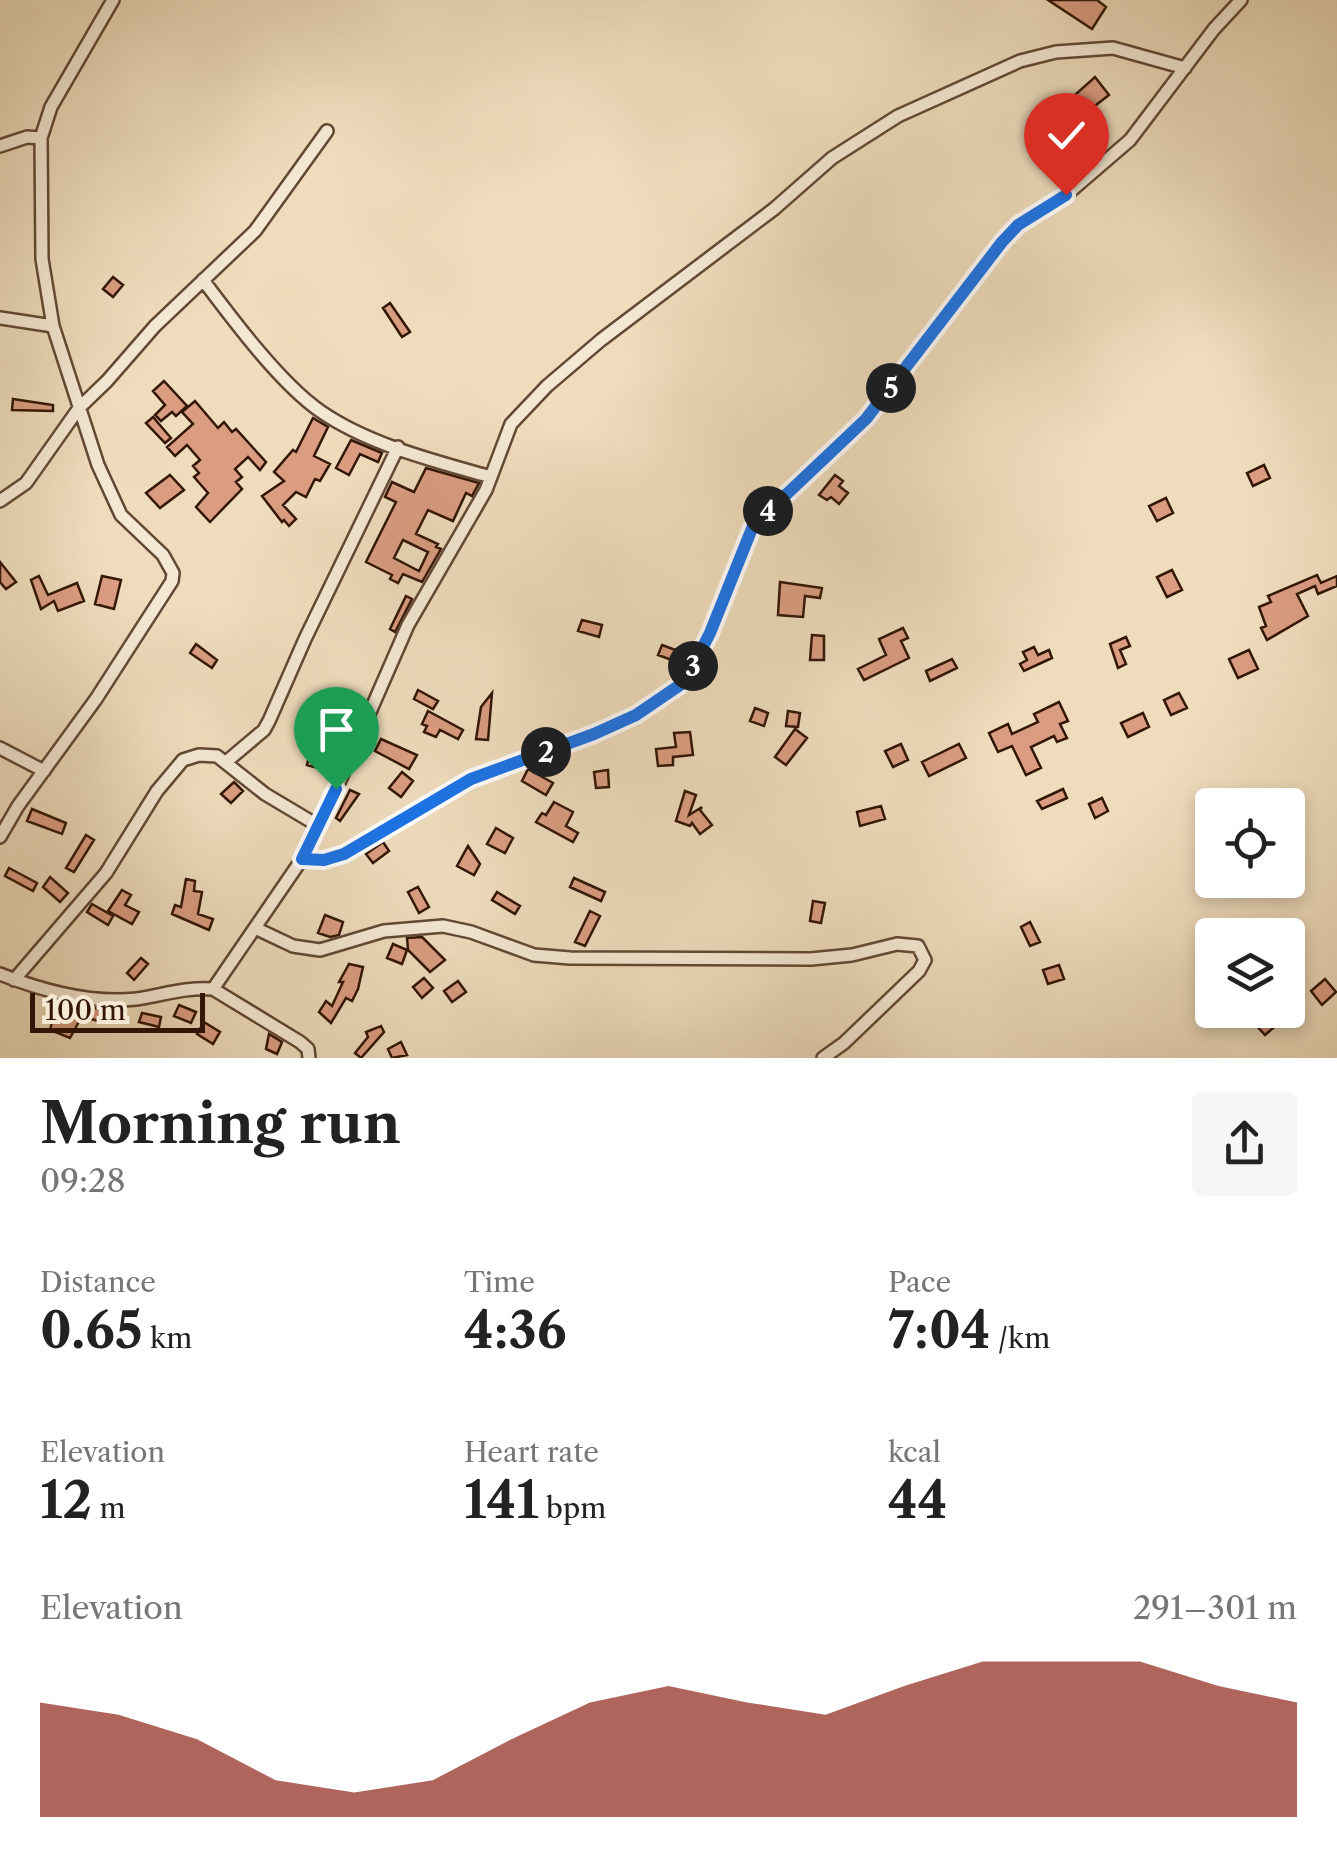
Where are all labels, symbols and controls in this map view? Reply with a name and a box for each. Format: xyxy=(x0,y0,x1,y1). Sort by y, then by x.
pin xyxy=(1024,93,1109,196)
icon: check xyxy=(1039,108,1094,163)
pin: 5 xyxy=(866,363,916,413)
text: 5 xyxy=(883,371,899,405)
pin: 4 xyxy=(743,486,793,536)
text: 4 xyxy=(760,494,776,528)
pin: 3 xyxy=(668,641,718,691)
text: 3 xyxy=(685,649,701,683)
pin xyxy=(294,687,379,790)
icon: arrive xyxy=(309,702,364,757)
pin: 2 xyxy=(521,727,571,777)
text: 2 xyxy=(538,735,554,769)
map controls xyxy=(1195,788,1305,1028)
button: locate xyxy=(1195,788,1305,898)
button: layers xyxy=(1195,918,1305,1028)
scale bar xyxy=(30,988,205,1032)
text: 100 m xyxy=(45,993,126,1027)
text: Morning run xyxy=(40,1090,401,1157)
button: share xyxy=(1192,1091,1297,1196)
text: 09:28 xyxy=(40,1161,125,1200)
text: Distance xyxy=(40,1265,156,1299)
text: Time xyxy=(464,1265,535,1299)
text: Pace xyxy=(888,1265,951,1299)
text: 0.65 xyxy=(40,1299,143,1361)
text: 4:36 xyxy=(464,1299,567,1361)
text: 7:04 xyxy=(888,1299,990,1361)
text: km xyxy=(143,1321,192,1355)
text: /km xyxy=(990,1321,1050,1355)
text: Elevation xyxy=(40,1435,165,1469)
text: Heart rate xyxy=(464,1435,599,1469)
text: kcal xyxy=(888,1435,941,1469)
text: 12 xyxy=(40,1469,92,1531)
text: 141 xyxy=(464,1469,539,1531)
text: 44 xyxy=(888,1469,947,1531)
text: m xyxy=(92,1491,126,1525)
text: bpm xyxy=(539,1491,606,1525)
text: Elevation xyxy=(40,1588,183,1627)
text: 291–301 m xyxy=(1133,1588,1297,1627)

